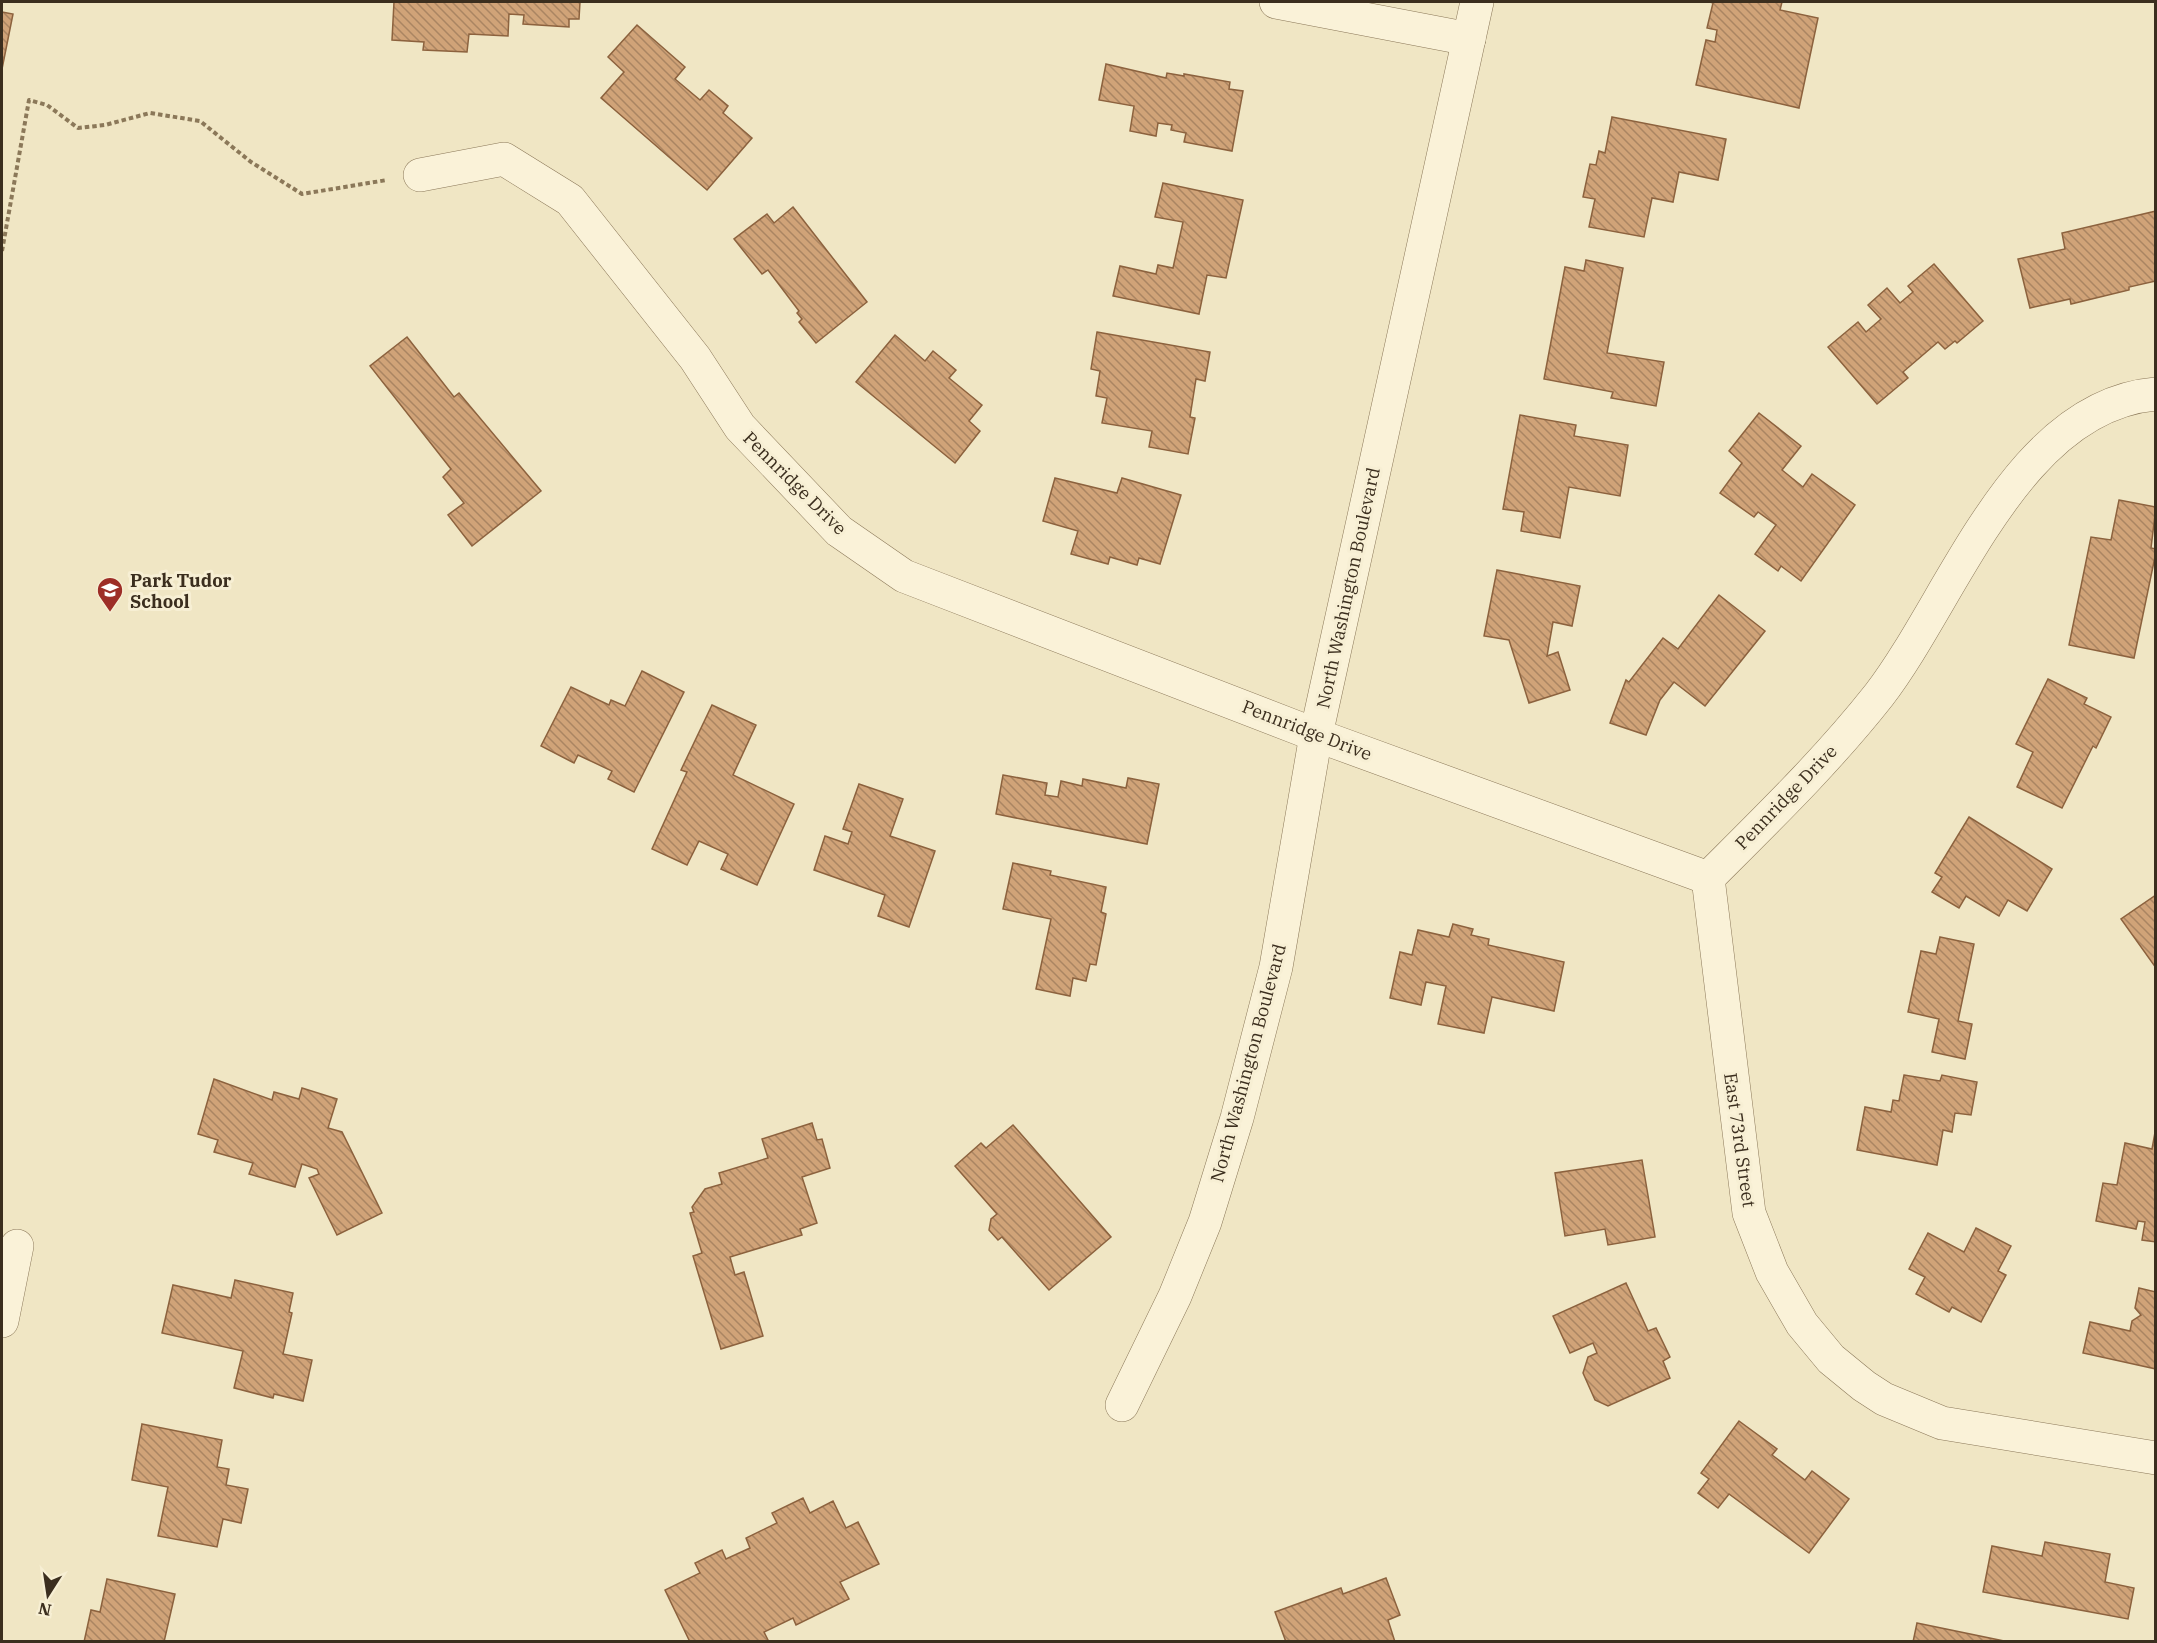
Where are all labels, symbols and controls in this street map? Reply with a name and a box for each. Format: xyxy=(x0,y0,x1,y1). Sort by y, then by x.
street label: Pennridge Drive xyxy=(738,426,852,540)
street label: North Washington Boulevard xyxy=(1311,465,1385,711)
place label: Park Tudor School xyxy=(130,569,232,613)
school or university icon: Park Tudor School xyxy=(95,575,125,613)
street label: Pennridge Drive xyxy=(1239,695,1375,765)
street label: Pennridge Drive xyxy=(1730,740,1842,854)
street label: North Washington Boulevard xyxy=(1205,941,1291,1185)
street label: East 73rd Street xyxy=(1719,1071,1761,1209)
north arrow xyxy=(18,1565,78,1625)
text: N xyxy=(37,1599,53,1621)

